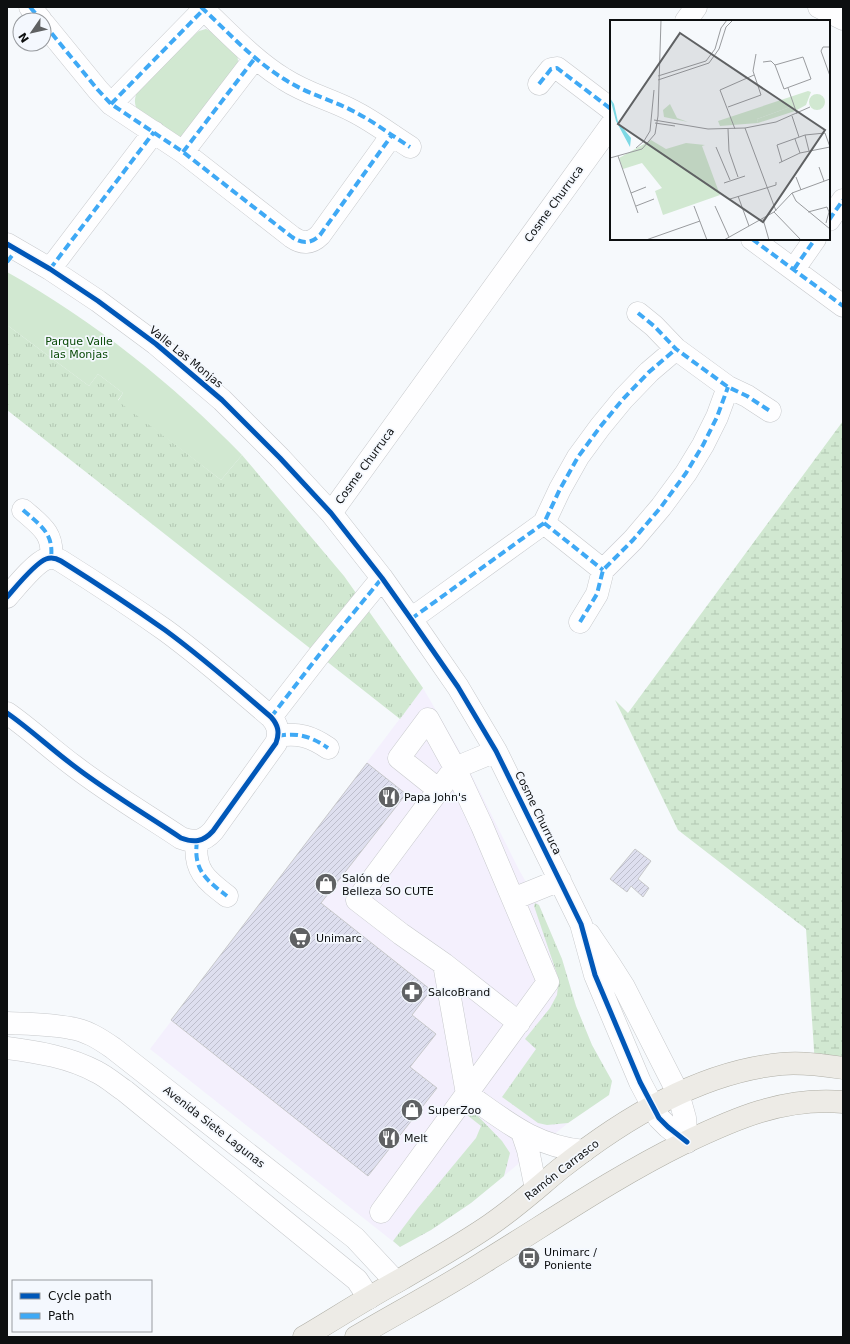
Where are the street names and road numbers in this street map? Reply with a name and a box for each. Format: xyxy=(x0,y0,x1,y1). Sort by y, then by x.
street label: Cosme Churruca xyxy=(522,163,586,245)
street label: Valle Las Monjas xyxy=(147,323,226,391)
street label: Cosme Churruca xyxy=(333,425,397,507)
street label: Cosme Churruca xyxy=(512,769,564,857)
street label: Avenida Siete Lagunas xyxy=(161,1083,267,1171)
street label: Ramón Carrasco xyxy=(522,1137,602,1203)

